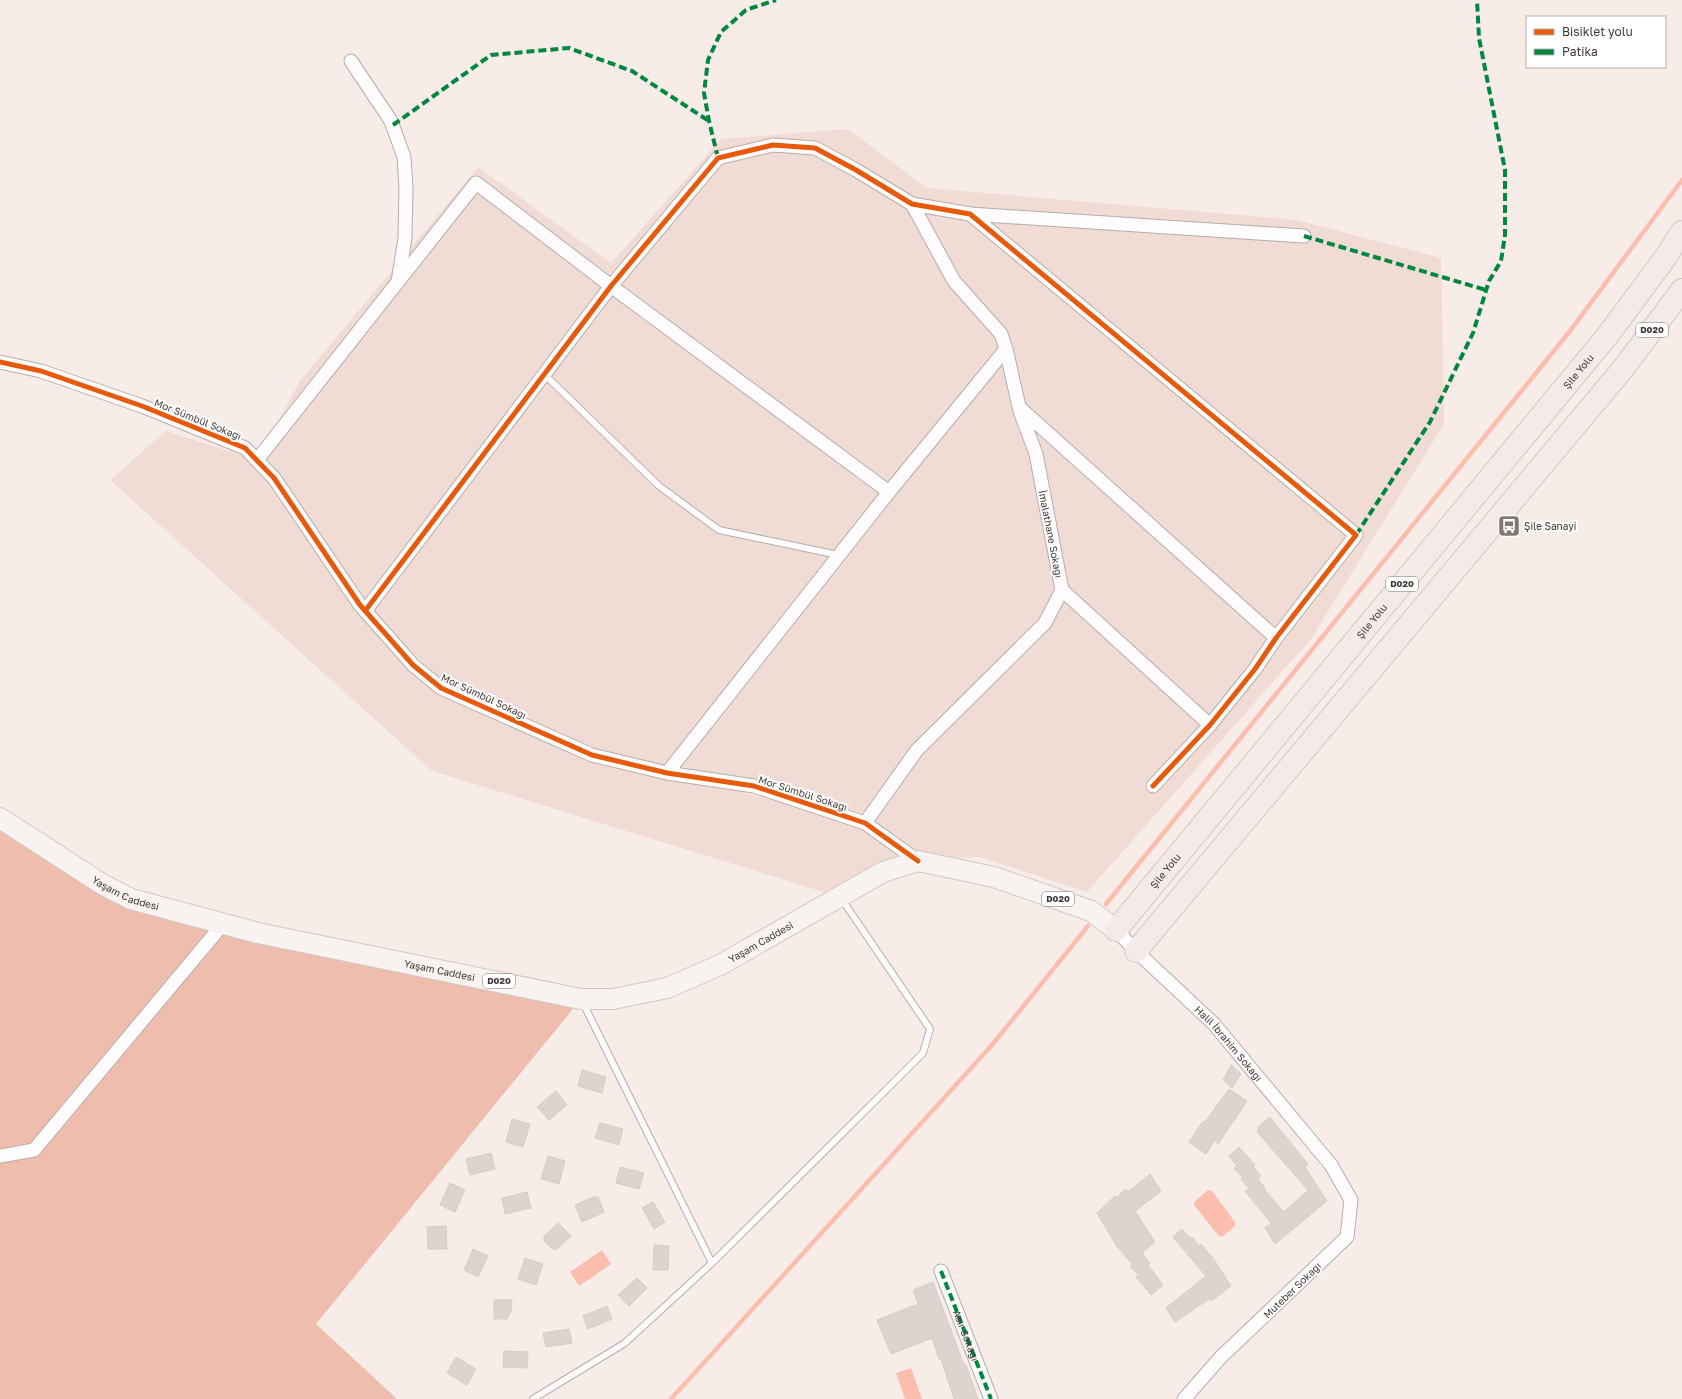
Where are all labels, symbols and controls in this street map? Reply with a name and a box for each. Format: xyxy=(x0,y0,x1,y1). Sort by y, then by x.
legend xyxy=(1526,16,1666,68)
text: Bisiklet yolu xyxy=(1562,24,1633,39)
text: Patika xyxy=(1562,44,1598,59)
road number: D020 xyxy=(1636,323,1668,337)
street label: Şile Yolu xyxy=(1560,352,1596,391)
street label: Mor Sümbül Sokağı xyxy=(153,396,243,442)
street label: İmalathane Sokağı xyxy=(1037,489,1066,579)
bus stop icon: Şile Sanayi xyxy=(1496,513,1522,539)
place label: Şile Sanayi xyxy=(1524,520,1576,532)
road number: D020 xyxy=(1386,577,1418,591)
street label: Şile Yolu xyxy=(1354,601,1389,641)
street label: Mor Sümbül Sokağı xyxy=(439,671,529,721)
street label: Mor Sümbül Sokağı xyxy=(757,773,849,813)
street label: Şile Yolu xyxy=(1147,851,1183,890)
street label: Yaşam Caddesi xyxy=(90,873,161,912)
road number: D020 xyxy=(1042,892,1074,906)
street label: Yaşam Caddesi xyxy=(726,919,795,965)
street label: Yaşam Caddesi xyxy=(403,957,476,983)
road number: D020 xyxy=(483,974,515,988)
street label: Halil İbrahim Sokağı xyxy=(1192,1003,1265,1083)
street label: Muteber Sokağı xyxy=(1261,1260,1323,1320)
street label: Asır Sokağı xyxy=(951,1308,981,1362)

